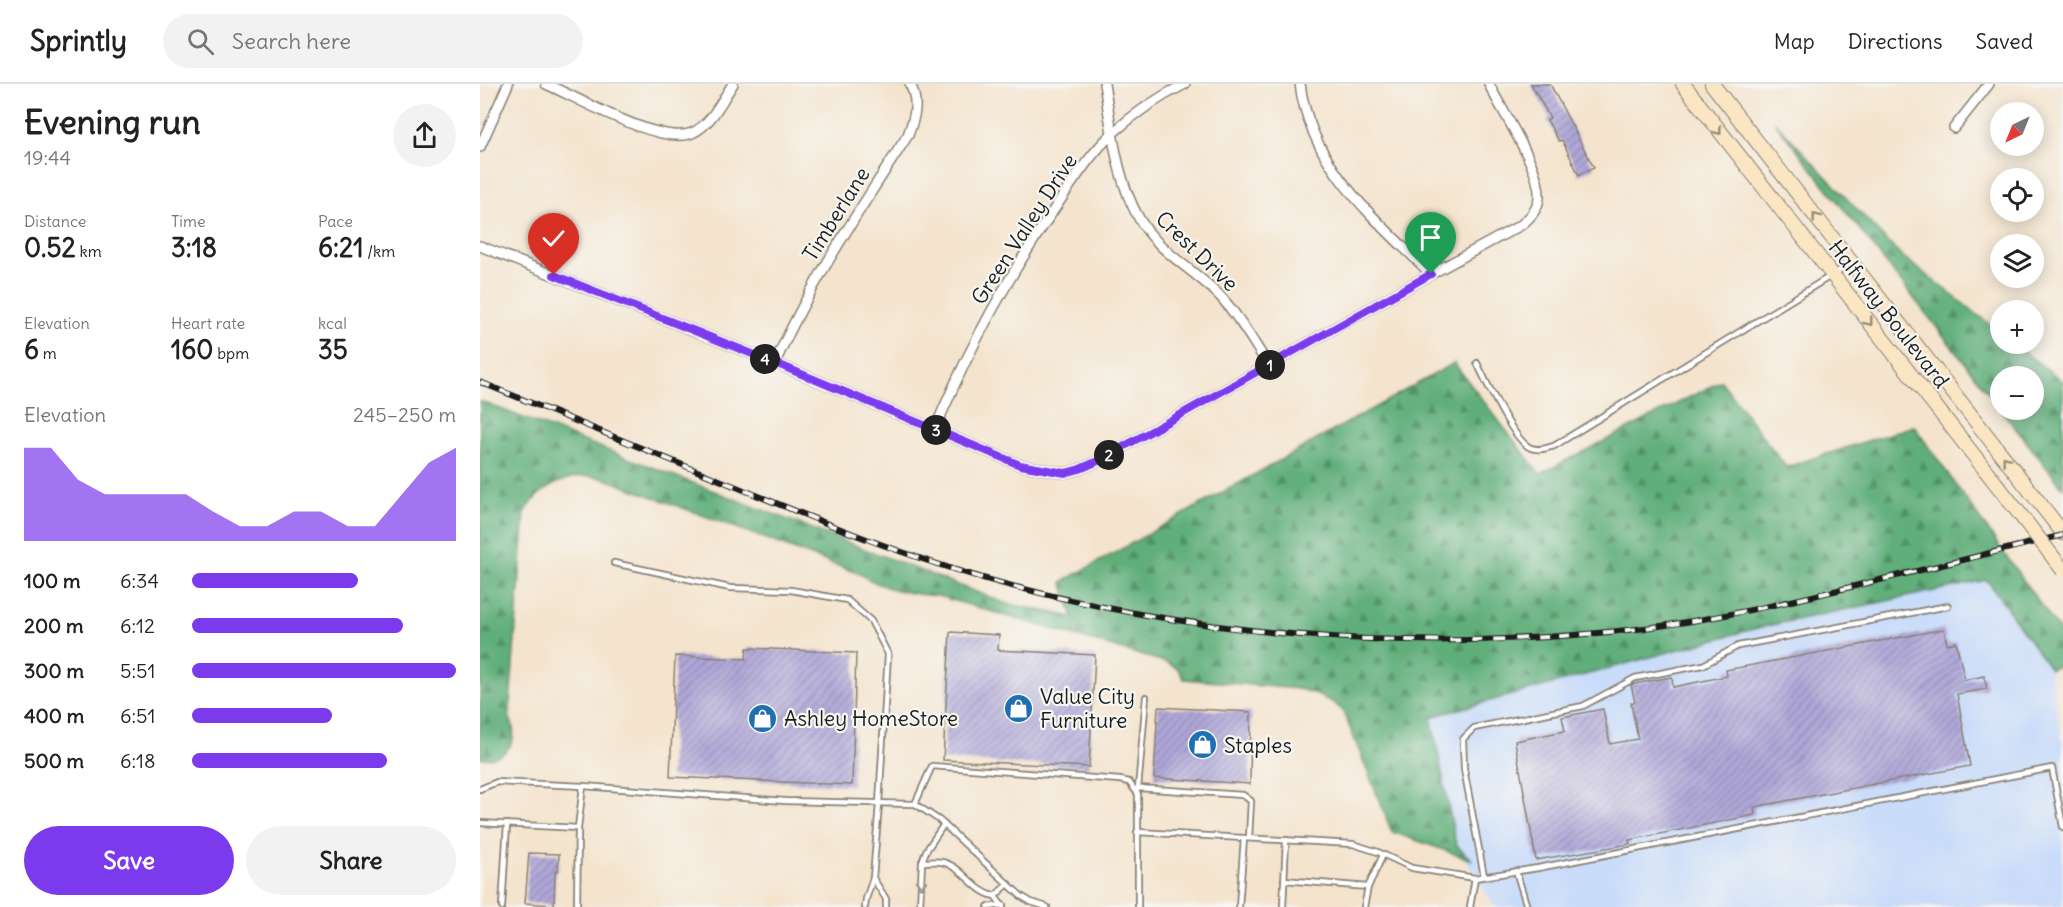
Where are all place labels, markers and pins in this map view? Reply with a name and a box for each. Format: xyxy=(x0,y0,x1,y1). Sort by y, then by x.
pin xyxy=(1405,212,1456,274)
pin xyxy=(528,213,579,275)
pin: 4 xyxy=(750,344,780,374)
pin: 1 xyxy=(1255,350,1285,380)
pin: 3 xyxy=(921,415,951,445)
pin: 2 xyxy=(1094,440,1124,470)
place label: Value City Furniture xyxy=(1040,683,1135,734)
shop icon: Value City Furniture xyxy=(1003,692,1035,724)
shop icon: Ashley HomeStore xyxy=(747,702,779,734)
place label: Ashley HomeStore xyxy=(784,705,958,732)
shop icon: Staples xyxy=(1187,729,1219,761)
place label: Staples xyxy=(1224,732,1292,759)

